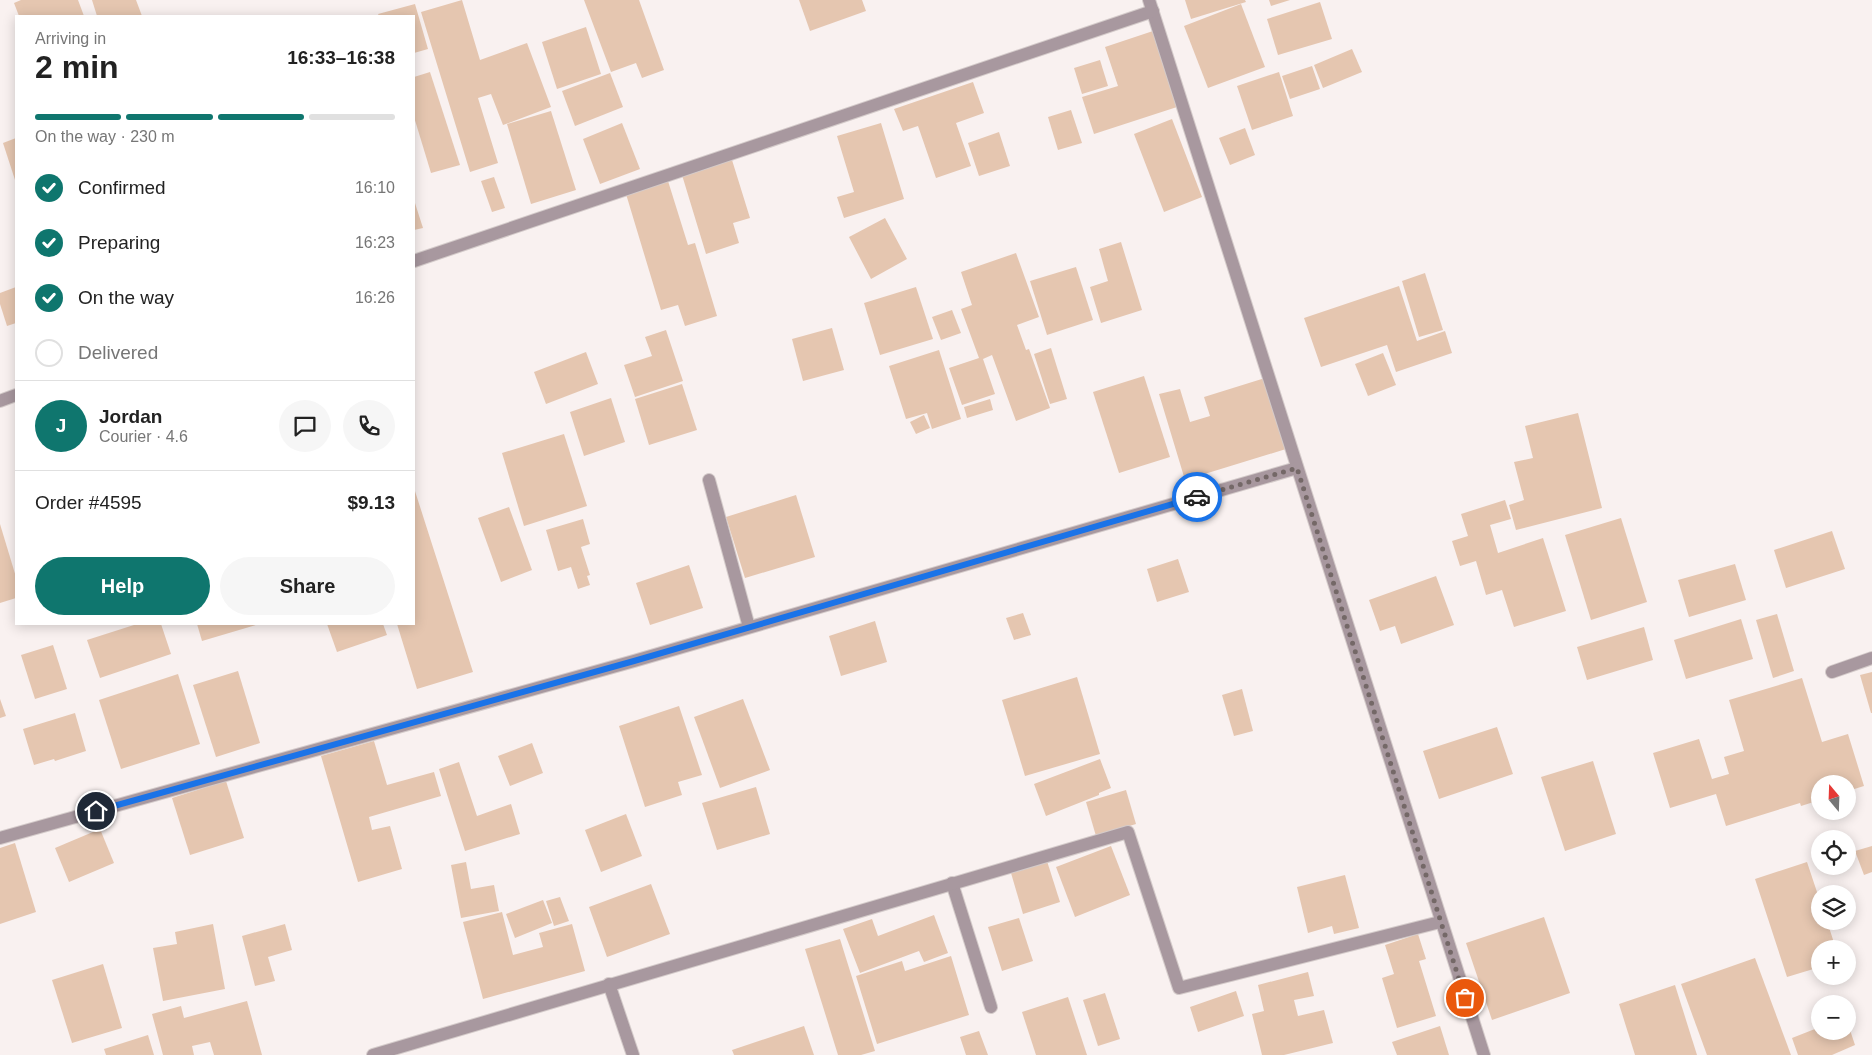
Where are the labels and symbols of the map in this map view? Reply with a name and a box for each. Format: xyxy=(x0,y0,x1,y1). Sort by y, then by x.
courier xyxy=(1172,472,1222,522)
north arrow xyxy=(1811,775,1856,820)
pin xyxy=(75,790,117,832)
pin xyxy=(1444,977,1486,1019)

